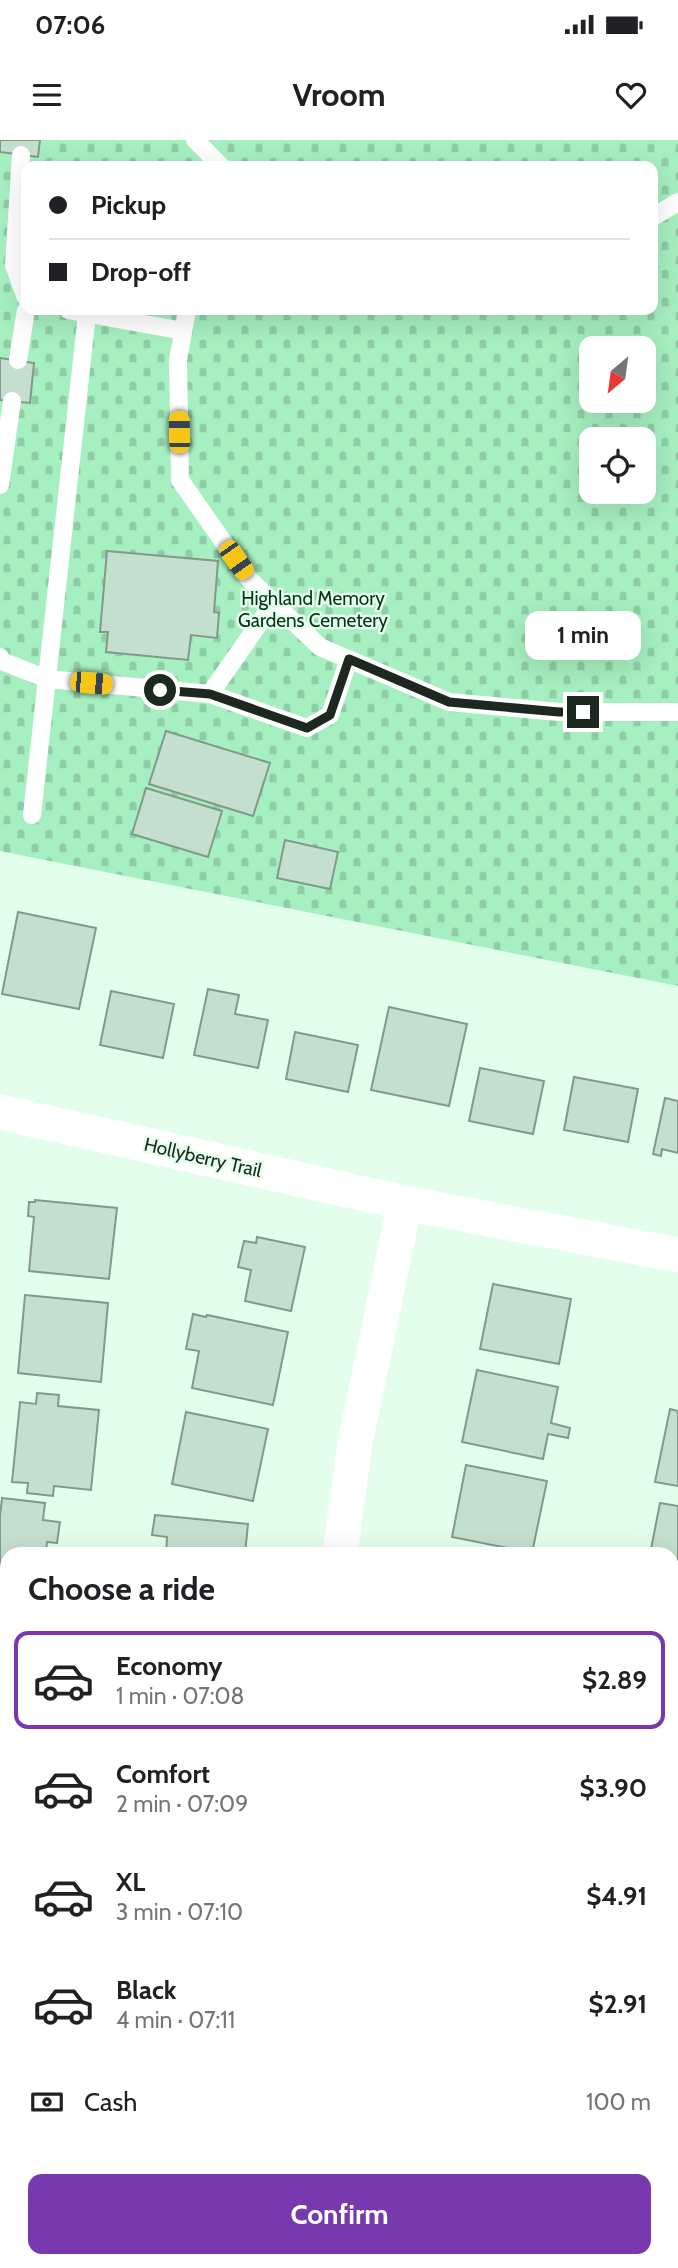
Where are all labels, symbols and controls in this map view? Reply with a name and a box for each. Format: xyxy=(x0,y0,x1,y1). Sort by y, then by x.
text: 07:06 xyxy=(35,9,105,41)
text: Vroom xyxy=(292,75,386,114)
icon: menu xyxy=(28,76,66,114)
icon: heart xyxy=(612,76,650,114)
text: Pickup xyxy=(91,189,166,221)
text: Drop-off xyxy=(91,256,191,288)
north arrow xyxy=(579,336,656,413)
map controls xyxy=(579,336,656,504)
car xyxy=(169,411,190,453)
button: locate xyxy=(579,427,656,504)
car xyxy=(216,537,257,583)
park label: Highland Memory Gardens Cemetery xyxy=(238,587,388,632)
callout: 1 min xyxy=(525,610,641,660)
text: 1 min xyxy=(557,621,609,649)
car xyxy=(70,671,113,695)
route start xyxy=(144,674,176,706)
route end xyxy=(567,696,599,728)
street label: Hollyberry Trail xyxy=(142,1133,265,1182)
text: Choose a ride xyxy=(28,1569,215,1608)
icon: car xyxy=(32,1649,95,1712)
text: Economy xyxy=(116,1650,222,1682)
text: $2.89 xyxy=(582,1664,647,1696)
text: 1 min · 07:08 xyxy=(116,1682,245,1710)
icon: car xyxy=(32,1757,95,1820)
text: Comfort xyxy=(116,1758,210,1790)
text: $3.90 xyxy=(580,1772,647,1804)
text: 2 min · 07:09 xyxy=(116,1790,248,1818)
icon: car xyxy=(32,1865,95,1928)
text: XL xyxy=(116,1866,145,1898)
text: $4.91 xyxy=(586,1880,647,1912)
text: 3 min · 07:10 xyxy=(116,1898,243,1926)
icon: car xyxy=(32,1973,95,2036)
text: Black xyxy=(116,1974,176,2006)
text: $2.91 xyxy=(589,1988,647,2020)
text: 4 min · 07:11 xyxy=(116,2006,235,2034)
icon: cash xyxy=(28,2083,66,2121)
text: Cash xyxy=(84,2086,137,2118)
text: 100 m xyxy=(586,2088,651,2116)
button: Confirm xyxy=(28,2174,651,2254)

